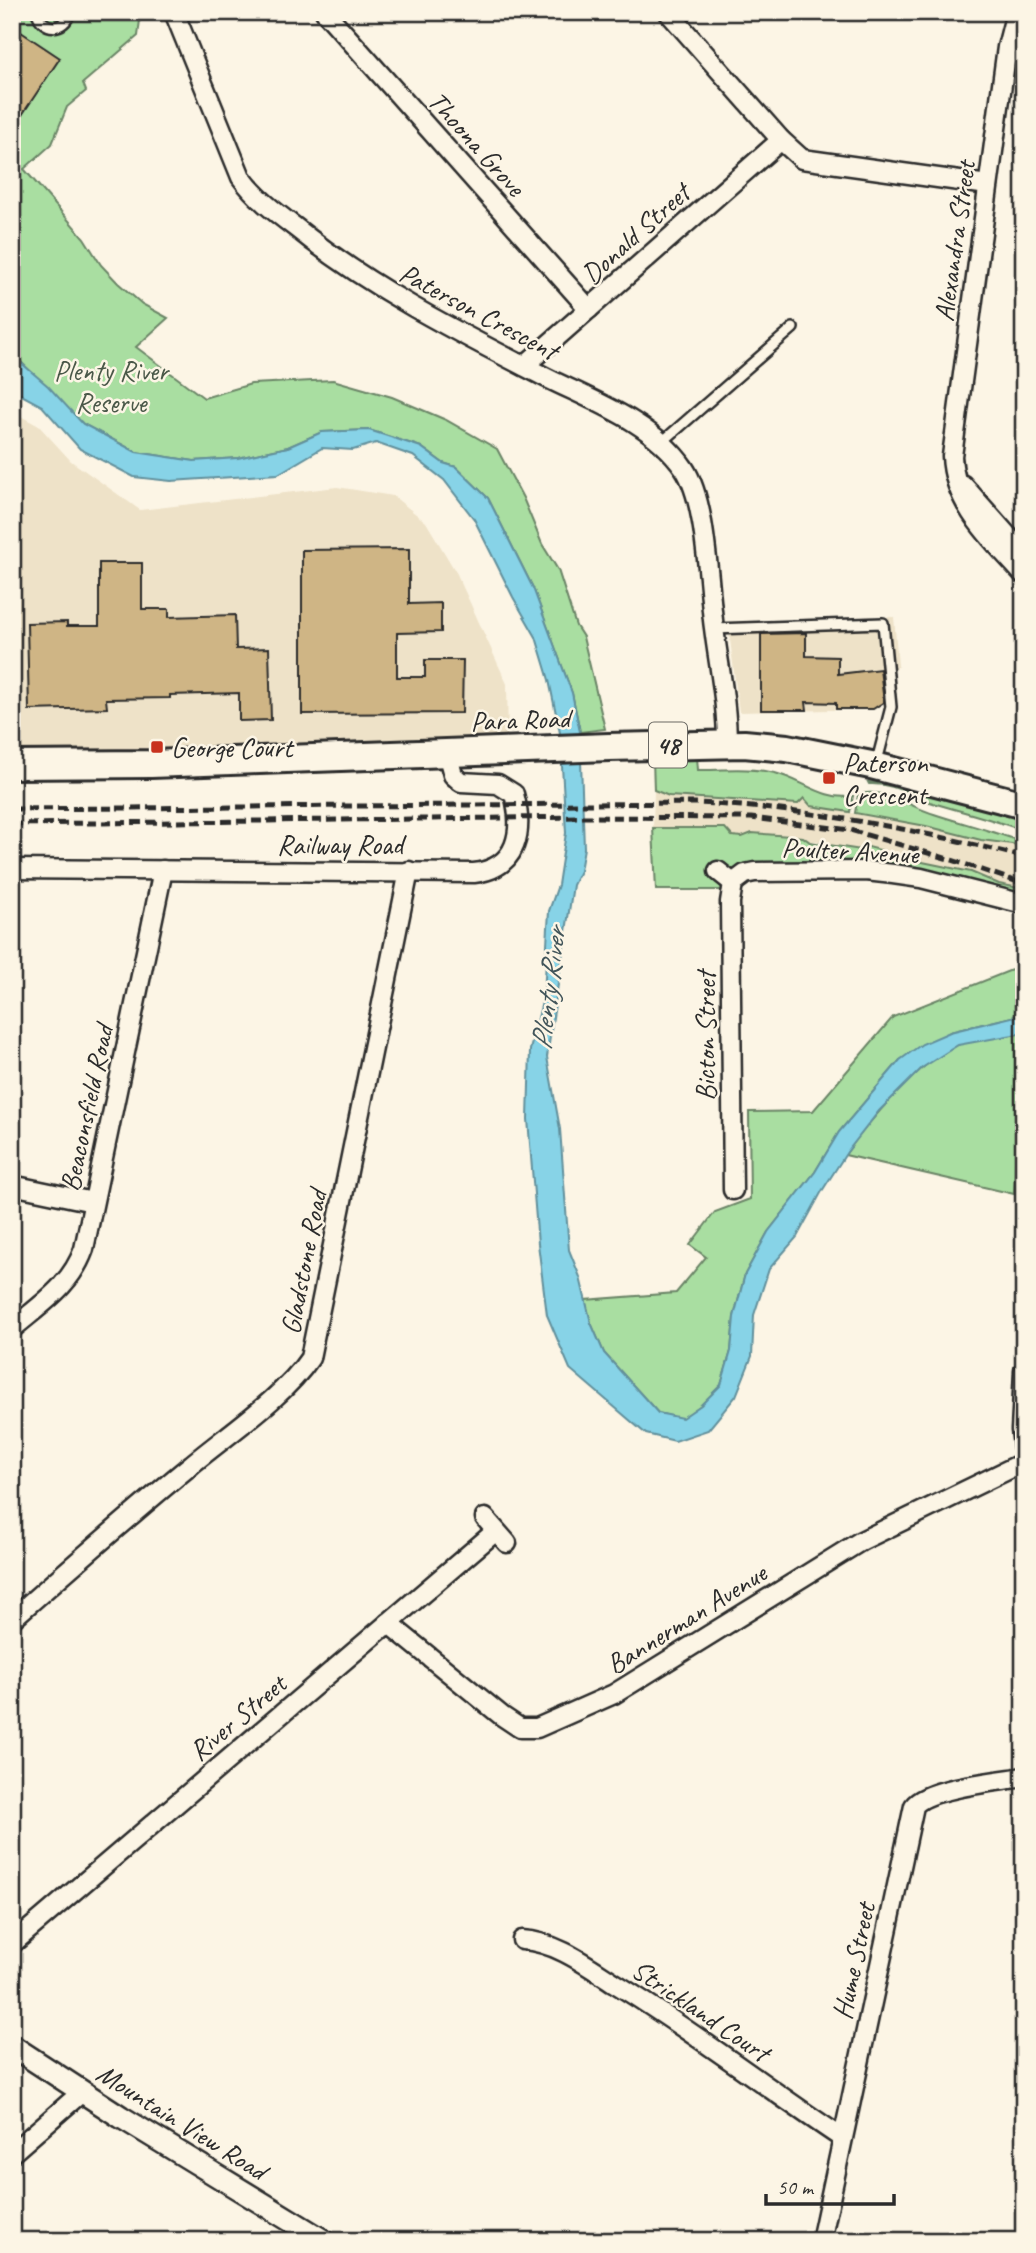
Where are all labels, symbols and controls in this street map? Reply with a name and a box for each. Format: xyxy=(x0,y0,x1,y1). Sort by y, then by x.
street label: Thoona Grove xyxy=(420,84,534,204)
street label: Alexandra Street xyxy=(926,156,983,323)
street label: Donald Street xyxy=(574,173,699,291)
street label: Paterson Crescent xyxy=(394,255,567,370)
park label: Plenty River Reserve xyxy=(54,353,170,420)
street label: Para Road xyxy=(470,700,574,739)
road number: 48 xyxy=(649,722,687,768)
place label: George Court xyxy=(171,730,295,765)
marker: George Court xyxy=(149,739,165,755)
place label: Paterson Crescent xyxy=(843,745,929,812)
marker: Paterson Crescent xyxy=(821,770,837,786)
street label: Railway Road xyxy=(277,827,407,862)
street label: Poulter Avenue xyxy=(781,829,921,872)
water label: Plenty River xyxy=(522,921,575,1052)
street label: Bicton Street xyxy=(688,968,723,1101)
street label: Beaconsfield Road xyxy=(52,1018,122,1194)
street label: Gladstone Road xyxy=(272,1183,335,1337)
street label: Bannerman Avenue xyxy=(600,1554,774,1682)
street label: River Street xyxy=(182,1665,295,1768)
street label: Hume Street xyxy=(824,1897,883,2023)
street label: Strickland Court xyxy=(625,1952,779,2071)
street label: Mountain View Road xyxy=(90,2055,277,2190)
scale bar xyxy=(766,2162,894,2206)
text: 50 m xyxy=(777,2174,815,2200)

